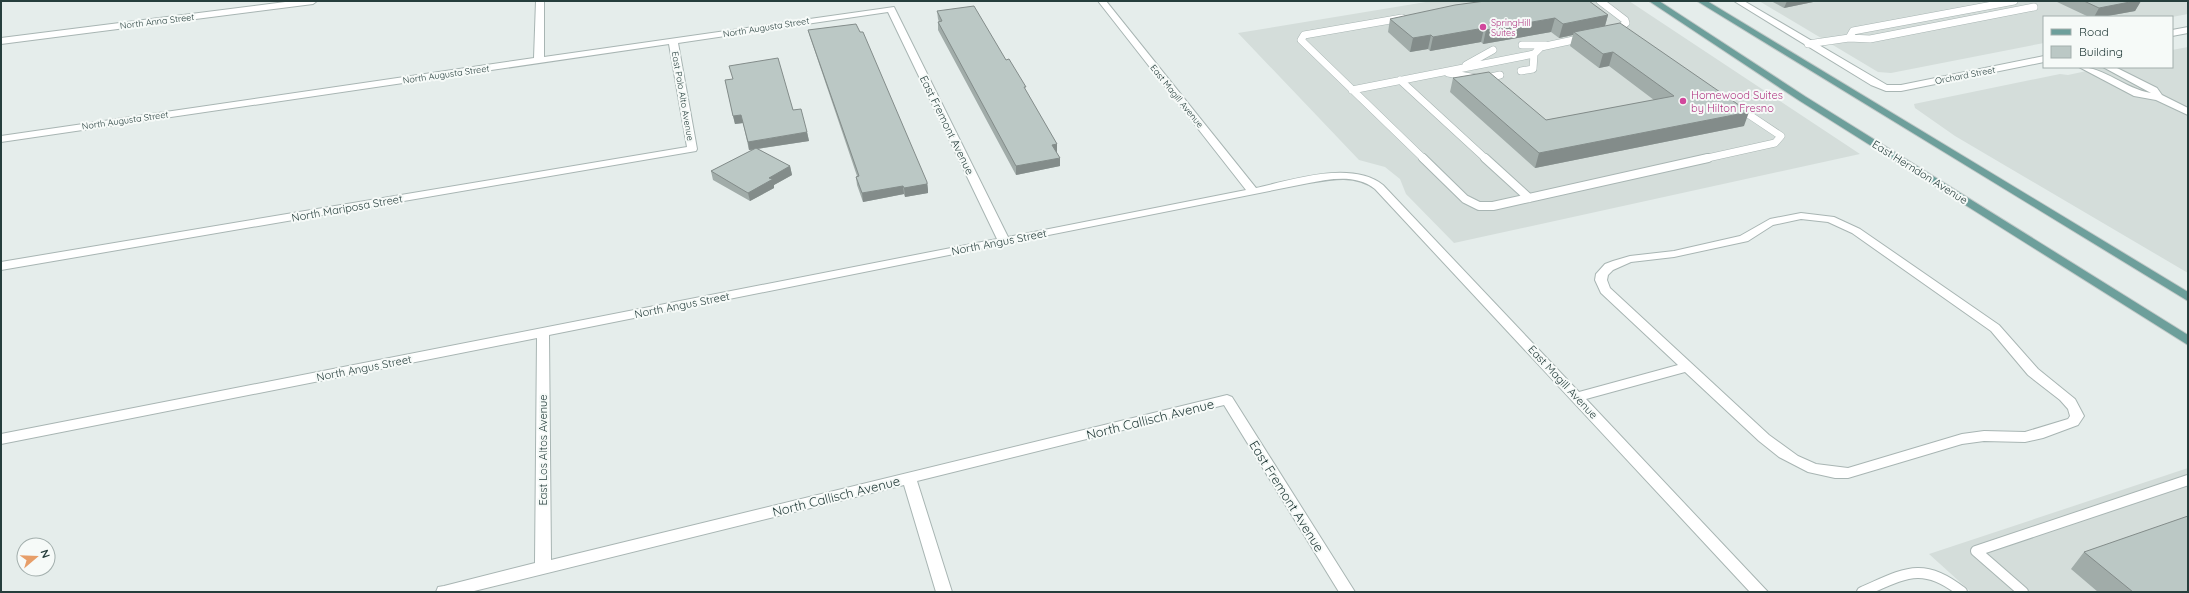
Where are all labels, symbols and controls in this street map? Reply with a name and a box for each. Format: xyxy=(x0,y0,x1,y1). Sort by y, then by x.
street label: North Anna Street xyxy=(119,11,195,31)
street label: North Augusta Street xyxy=(722,15,810,39)
legend xyxy=(2043,16,2173,68)
place label: SpringHill Suites xyxy=(1491,17,1530,38)
marker: SpringHill Suites xyxy=(1478,22,1488,32)
text: Road xyxy=(2079,24,2109,39)
text: Building xyxy=(2079,44,2123,59)
street label: East Palo Alto Avenue xyxy=(670,50,696,142)
street label: North Augusta Street xyxy=(402,62,490,86)
street label: East Magill Avenue xyxy=(1148,62,1206,130)
street label: Orchard Street xyxy=(1934,64,1996,86)
street label: East Fremont Avenue xyxy=(917,73,977,177)
place label: Homewood Suites by Hilton Fresno xyxy=(1691,88,1783,115)
marker: Homewood Suites by Hilton Fresno xyxy=(1678,96,1688,106)
street label: North Augusta Street xyxy=(81,108,169,132)
street label: East Herndon Avenue xyxy=(1870,137,1970,207)
street label: North Mariposa Street xyxy=(290,191,404,225)
street label: North Angus Street xyxy=(950,226,1048,258)
street label: North Angus Street xyxy=(633,289,731,321)
street label: East Magill Avenue xyxy=(1525,342,1601,422)
street label: North Angus Street xyxy=(315,352,413,384)
street label: East Los Altos Avenue xyxy=(536,394,550,506)
street label: North Callisch Avenue xyxy=(1085,395,1215,443)
street label: East Fremont Avenue xyxy=(1246,437,1328,555)
street label: North Callisch Avenue xyxy=(771,472,901,520)
north arrow xyxy=(16,537,56,577)
text: N xyxy=(38,548,53,560)

